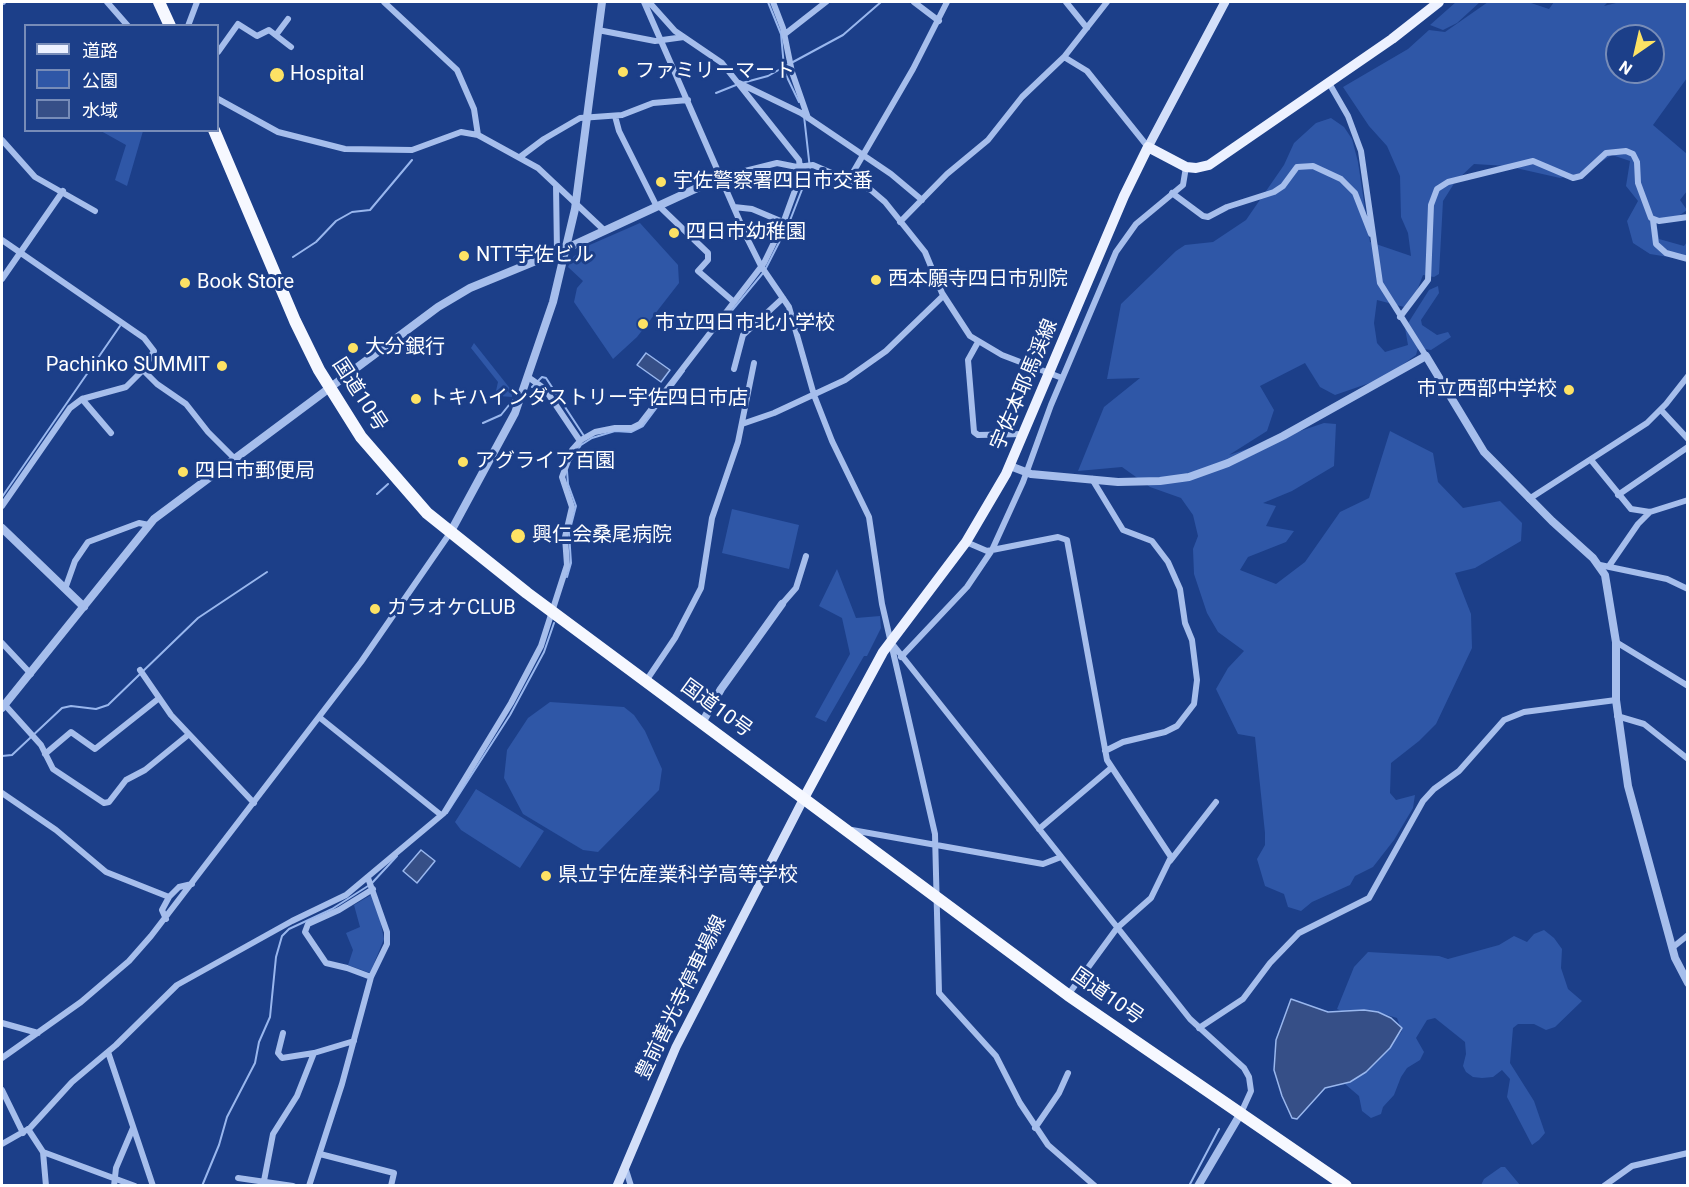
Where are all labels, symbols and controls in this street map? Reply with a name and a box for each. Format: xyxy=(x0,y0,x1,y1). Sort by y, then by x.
legend xyxy=(24,24,219,132)
north arrow xyxy=(1605,24,1665,84)
text: 道路 xyxy=(82,40,118,61)
text: N xyxy=(1616,57,1636,79)
place label: ファミリーマート xyxy=(635,60,795,84)
place label: Hospital xyxy=(290,63,364,87)
marker: ファミリーマート xyxy=(616,65,630,79)
marker: Hospital xyxy=(268,66,286,84)
text: 公園 xyxy=(82,70,118,91)
text: 水域 xyxy=(82,100,118,121)
place label: 宇佐警察署四日市交番 xyxy=(673,170,873,194)
marker: 宇佐警察署四日市交番 xyxy=(654,175,668,189)
place label: 四日市幼稚園 xyxy=(686,221,806,245)
marker: 四日市幼稚園 xyxy=(667,226,681,240)
place label: NTT宇佐ビル xyxy=(476,244,594,268)
marker: NTT宇佐ビル xyxy=(457,249,471,263)
place label: 西本願寺四日市別院 xyxy=(888,268,1068,292)
place label: Book Store xyxy=(197,271,294,295)
marker: 西本願寺四日市別院 xyxy=(869,273,883,287)
marker: Book Store xyxy=(178,276,192,290)
place label: 市立四日市北小学校 xyxy=(655,312,835,336)
street label: 宇佐本耶馬渓線 xyxy=(987,316,1063,454)
marker: 市立四日市北小学校 xyxy=(636,317,650,331)
place label: 大分銀行 xyxy=(365,336,445,360)
marker: 大分銀行 xyxy=(346,341,360,355)
place label: Pachinko SUMMIT xyxy=(46,354,210,378)
street label: 国道10号 xyxy=(326,354,392,436)
marker: Pachinko SUMMIT xyxy=(215,359,229,373)
place label: 市立西部中学校 xyxy=(1417,378,1557,402)
marker: 市立西部中学校 xyxy=(1562,383,1576,397)
place label: トキハインダストリー宇佐四日市店 xyxy=(428,387,748,411)
marker: トキハインダストリー宇佐四日市店 xyxy=(409,392,423,406)
place label: アグライア百園 xyxy=(475,450,615,474)
marker: アグライア百園 xyxy=(456,455,470,469)
place label: 四日市郵便局 xyxy=(195,460,315,484)
marker: 四日市郵便局 xyxy=(176,465,190,479)
place label: 興仁会桑尾病院 xyxy=(532,524,672,548)
marker: 興仁会桑尾病院 xyxy=(509,527,527,545)
place label: カラオケCLUB xyxy=(387,597,516,621)
marker: カラオケCLUB xyxy=(368,602,382,616)
street label: 国道10号 xyxy=(676,675,756,743)
place label: 県立宇佐産業科学高等学校 xyxy=(558,864,798,888)
marker: 県立宇佐産業科学高等学校 xyxy=(539,869,553,883)
street label: 豊前善光寺停車場線 xyxy=(632,912,732,1084)
street label: 国道10号 xyxy=(1066,964,1148,1030)

